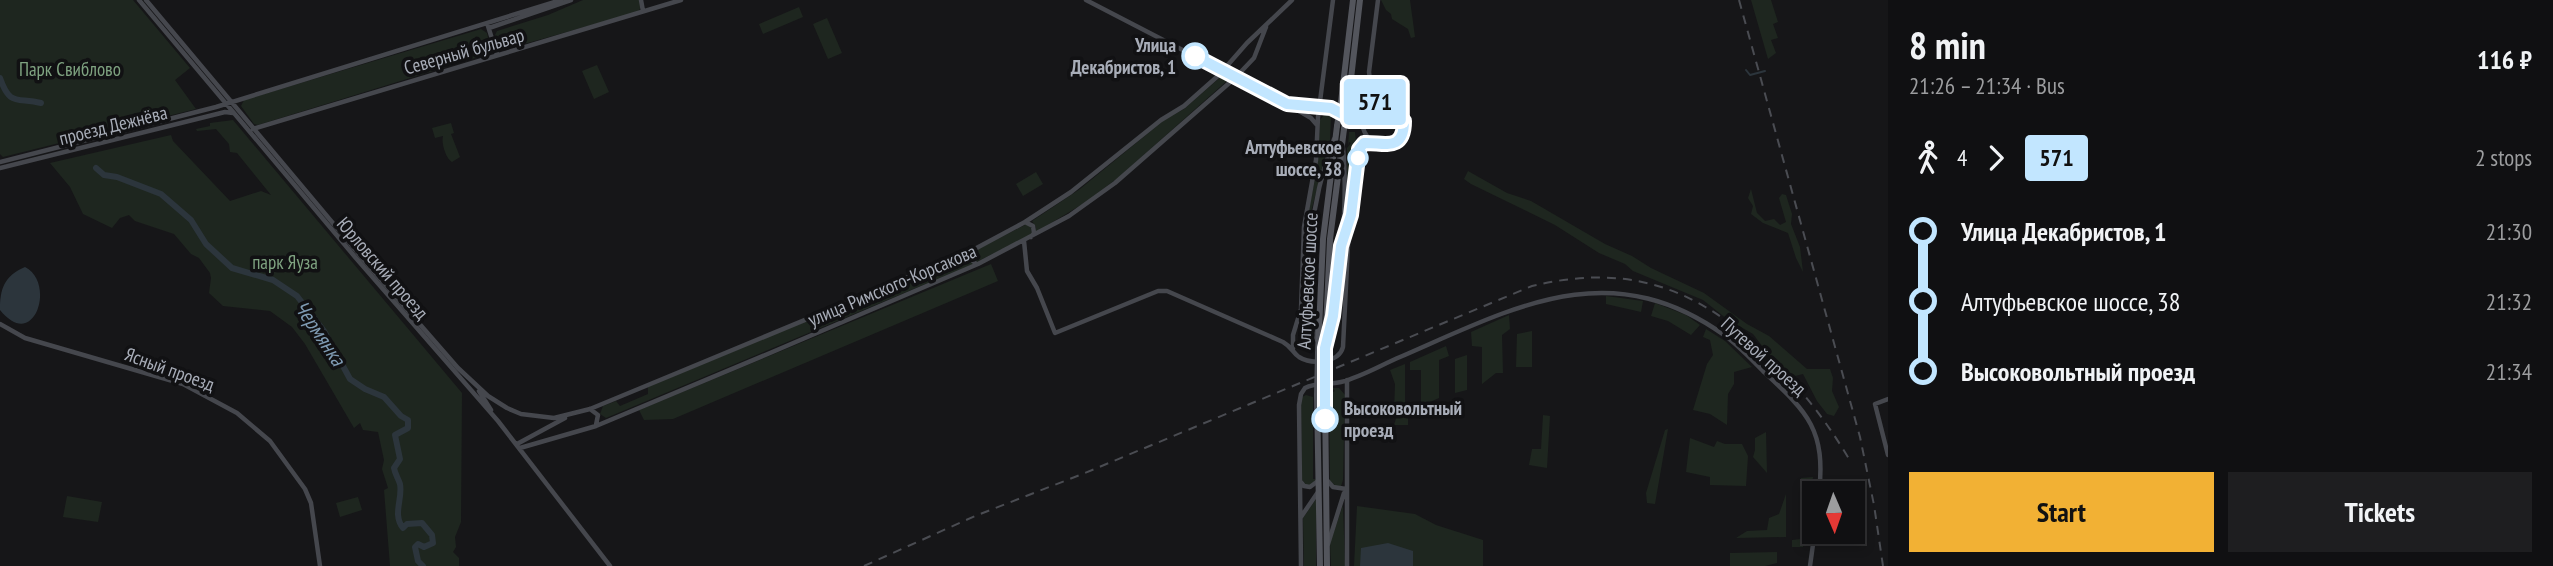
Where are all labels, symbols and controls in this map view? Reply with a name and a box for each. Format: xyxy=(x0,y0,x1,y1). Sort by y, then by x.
text: 8 min xyxy=(1909,20,1986,69)
street label: Северный бульвар xyxy=(401,22,527,80)
place label: Улица Декабристов, 1 xyxy=(1071,33,1176,79)
marker: Улица Декабристов, 1 xyxy=(1182,43,1208,69)
text: 116 ₽ xyxy=(2477,43,2532,76)
park label: Парк Свиблово xyxy=(19,57,121,81)
text: 21:26 – 21:34 · Bus xyxy=(1909,71,2065,100)
line badge: 571 xyxy=(1335,79,1415,125)
text: 571 xyxy=(1358,86,1392,117)
street label: проезд Дежнёва xyxy=(57,100,169,150)
place label: Алтуфьевское шоссе, 38 xyxy=(1244,135,1342,181)
icon: walk xyxy=(1909,139,1947,177)
icon: forward xyxy=(1977,139,2015,177)
text: 571 xyxy=(2039,142,2074,173)
text: 4 xyxy=(1957,143,1967,172)
text: 2 stops xyxy=(2475,143,2532,172)
marker: Алтуфьевское шоссе, 38 xyxy=(1348,148,1368,168)
street label: Юрловский проезд xyxy=(332,212,434,325)
street label: Алтуфьевское шоссе xyxy=(1291,212,1323,350)
text: Улица Декабристов, 1 xyxy=(1961,215,2167,248)
text: 21:30 xyxy=(2486,217,2532,246)
street label: улица Римского-Корсакова xyxy=(804,239,980,331)
park label: парк Яуза xyxy=(252,250,318,274)
text: Алтуфьевское шоссе, 38 xyxy=(1961,285,2180,318)
text: 21:32 xyxy=(2486,287,2532,316)
water label: Чермянка xyxy=(288,295,352,372)
street label: Путевой проезд xyxy=(1716,311,1812,401)
street label: Ясный проезд xyxy=(122,342,219,397)
text: Высоковольтный проезд xyxy=(1961,355,2195,388)
text: 21:34 xyxy=(2486,357,2532,386)
place label: Высоковольтный проезд xyxy=(1344,396,1462,442)
marker: Высоковольтный проезд xyxy=(1312,406,1338,432)
button: Start xyxy=(1909,472,2214,552)
button: Tickets xyxy=(2228,472,2532,552)
north arrow xyxy=(1802,481,1866,544)
map controls xyxy=(1802,481,1865,544)

